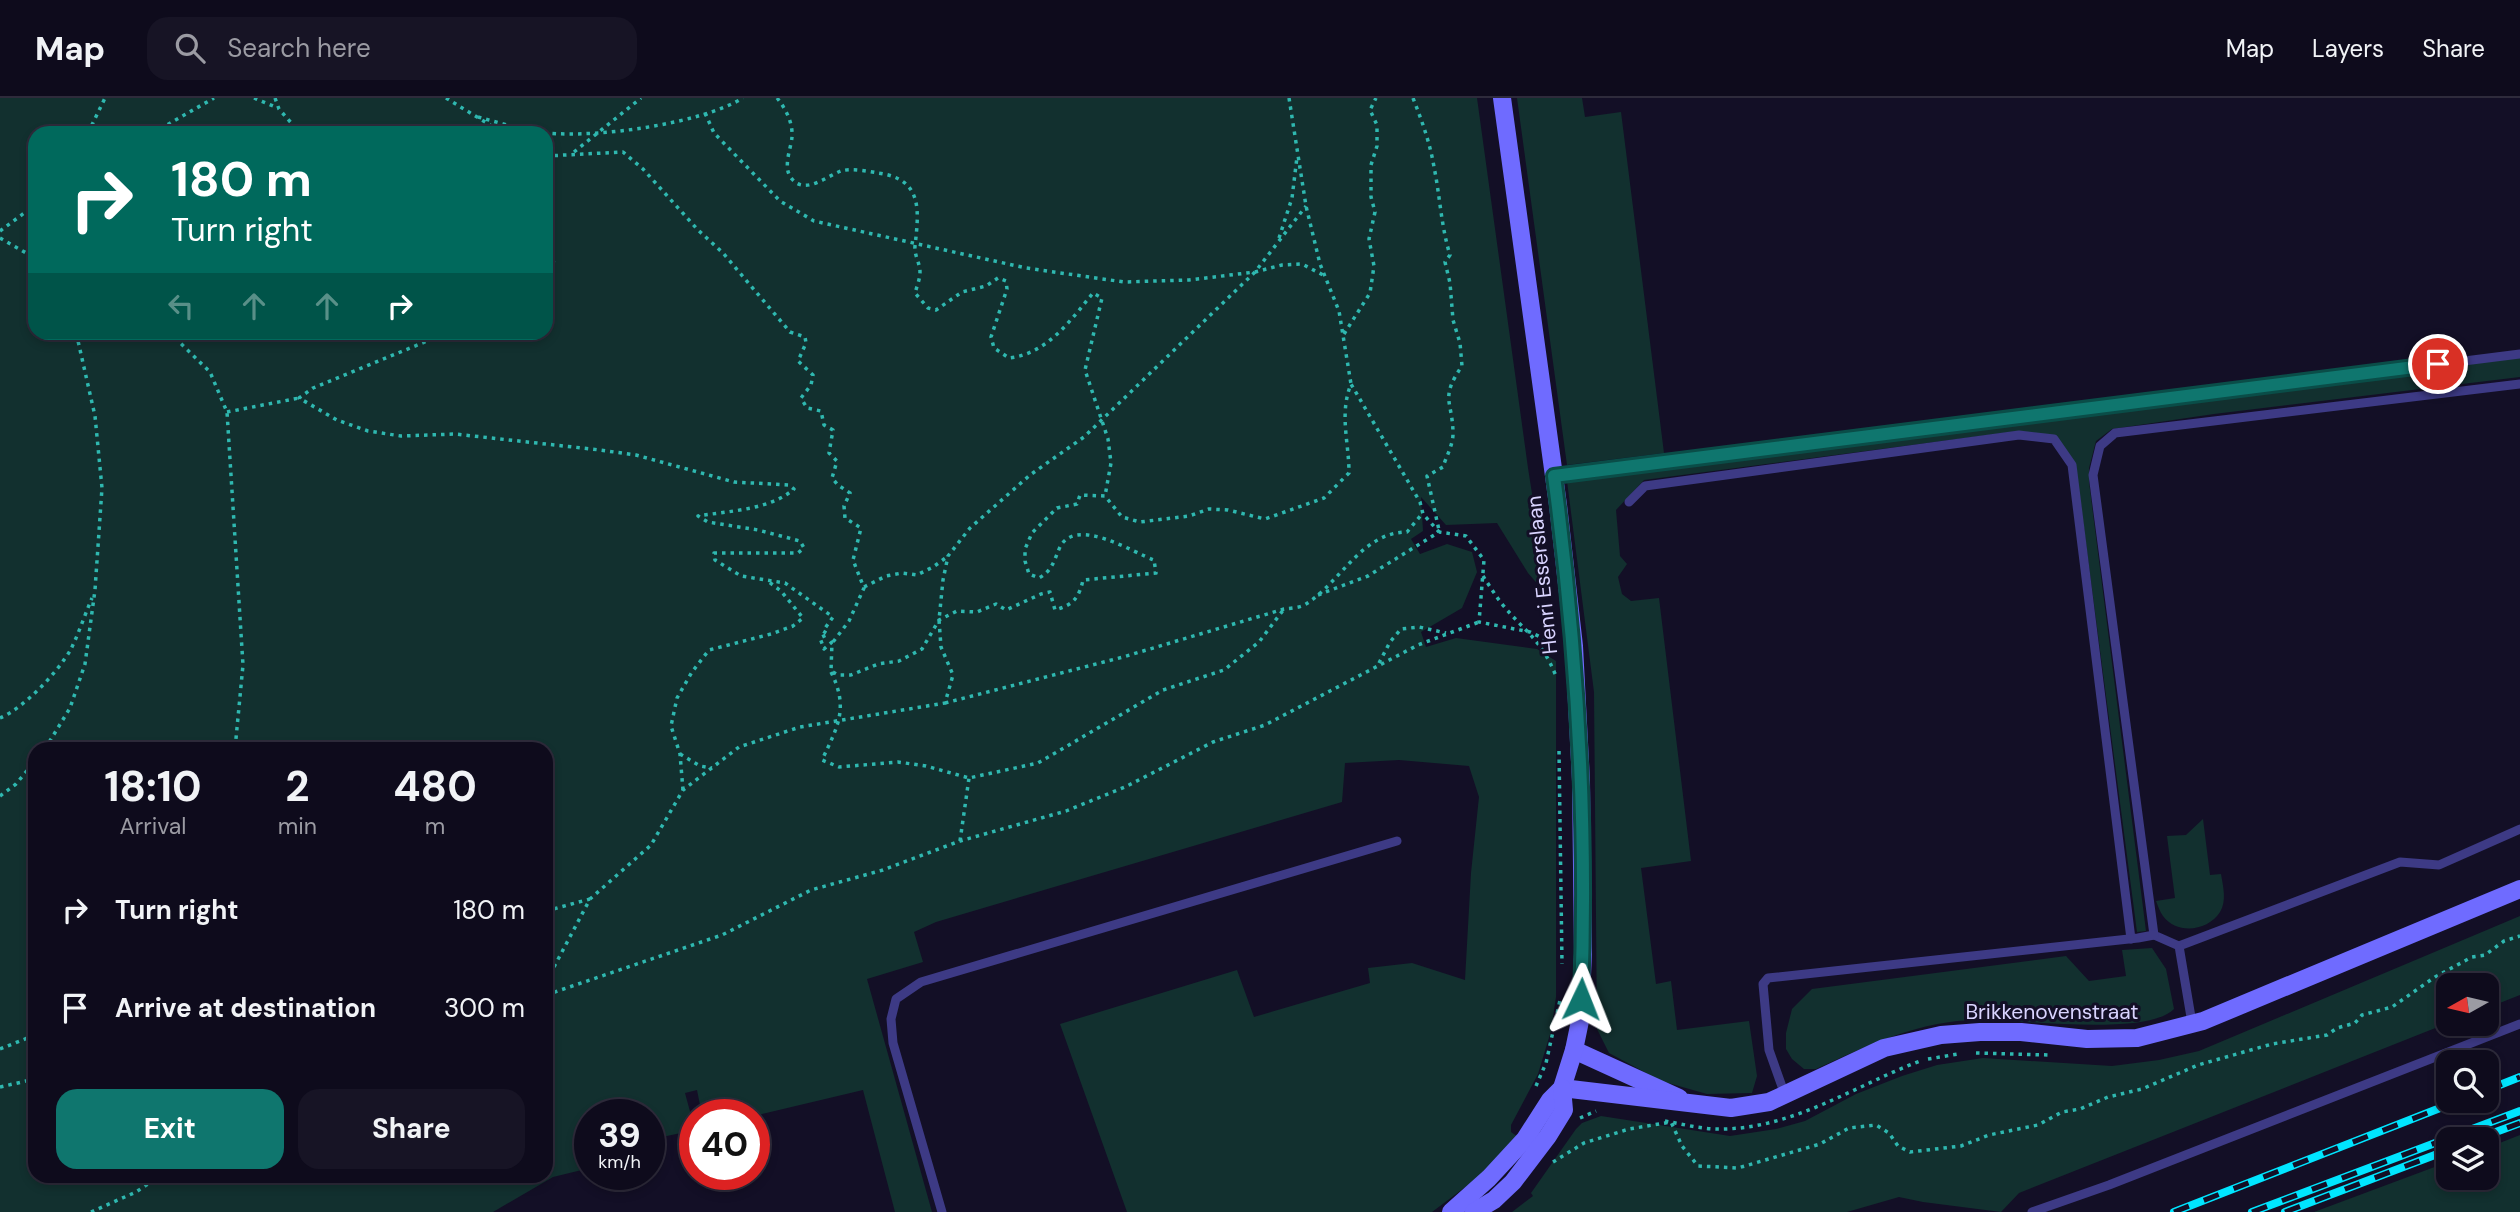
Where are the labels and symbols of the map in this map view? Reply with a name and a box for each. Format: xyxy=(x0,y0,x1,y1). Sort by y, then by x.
pin xyxy=(2408,334,2468,394)
street label: Henri Esserslaan xyxy=(1520,494,1564,656)
position arrow xyxy=(1544,962,1618,1036)
north arrow xyxy=(2436,973,2499,1036)
street label: Brikkenovenstraat xyxy=(1965,998,2139,1026)
speed limit sign: 40 xyxy=(679,1099,770,1190)

